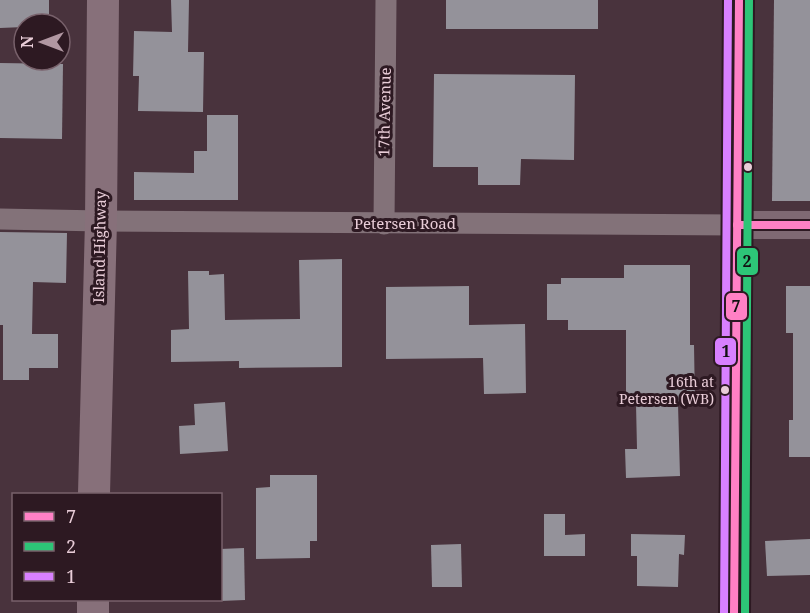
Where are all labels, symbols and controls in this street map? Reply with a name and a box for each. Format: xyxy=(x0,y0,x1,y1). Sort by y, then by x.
north arrow xyxy=(12,12,72,72)
text: N xyxy=(16,35,38,48)
street label: 17th Avenue xyxy=(373,67,395,157)
unlabelled marker xyxy=(742,161,754,173)
street label: Island Highway xyxy=(88,190,110,303)
street label: Petersen Road xyxy=(354,213,456,233)
line badge: 2 xyxy=(736,247,759,276)
text: 2 xyxy=(742,250,752,272)
line badge: 7 xyxy=(725,292,748,321)
text: 7 xyxy=(731,295,741,317)
line badge: 1 xyxy=(714,337,737,366)
text: 1 xyxy=(721,340,731,362)
place label: 16th at Petersen (WB) xyxy=(619,372,714,408)
marker: 16th at Petersen (WB) xyxy=(719,384,731,396)
legend xyxy=(12,493,222,601)
text: 7 xyxy=(66,504,76,528)
text: 2 xyxy=(66,534,76,558)
text: 1 xyxy=(66,564,76,588)

